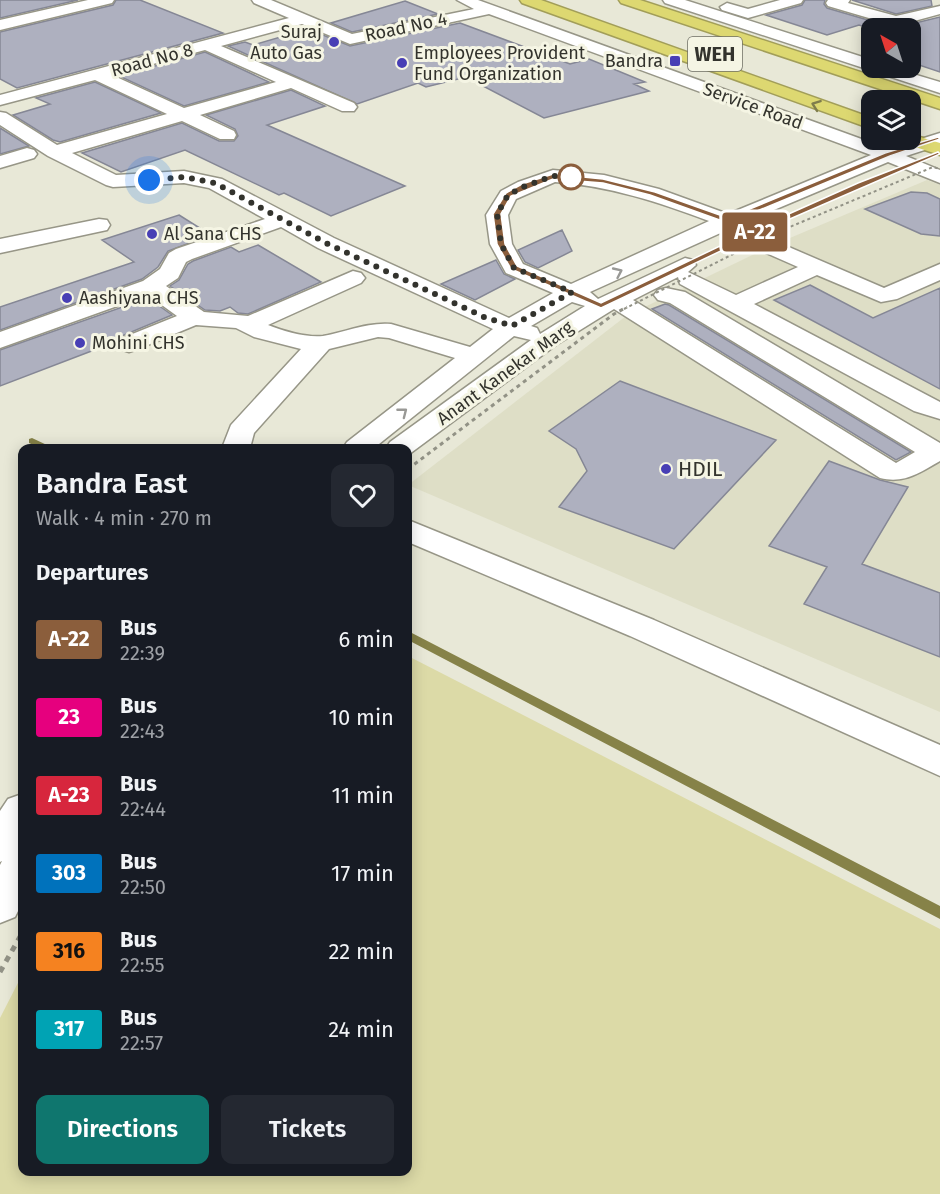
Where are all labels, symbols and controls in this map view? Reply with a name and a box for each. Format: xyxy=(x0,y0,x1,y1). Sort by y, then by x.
street label: Road No 4 xyxy=(363,7,450,46)
north arrow xyxy=(861,18,921,78)
map controls xyxy=(861,18,921,150)
place label: Suraj Auto Gas xyxy=(250,21,322,64)
marker: Suraj Auto Gas xyxy=(327,35,341,49)
road number: WEH xyxy=(688,37,742,71)
street label: Road No 8 xyxy=(109,39,195,81)
place label: Employees Provident Fund Organization xyxy=(414,42,586,85)
place label: Bandra xyxy=(605,50,663,72)
marker: Bandra xyxy=(668,54,682,68)
marker: Employees Provident Fund Organization xyxy=(395,56,409,70)
street label: Service Road xyxy=(700,78,806,134)
button: layers xyxy=(861,90,921,150)
one-way arrow xyxy=(812,99,822,112)
unlabelled marker xyxy=(558,164,584,190)
your location xyxy=(134,165,164,195)
line badge: A-22 xyxy=(713,212,797,252)
text: A-22 xyxy=(734,219,776,245)
place label: Al Sana CHS xyxy=(164,223,261,245)
marker: Al Sana CHS xyxy=(145,227,159,241)
one-way arrow xyxy=(611,267,622,279)
place label: Aashiyana CHS xyxy=(79,287,199,309)
marker: Aashiyana CHS xyxy=(60,291,74,305)
street label: Anant Kanekar Marg xyxy=(432,316,578,430)
place label: Mohini CHS xyxy=(92,332,185,354)
marker: Mohini CHS xyxy=(73,336,87,350)
one-way arrow xyxy=(396,408,407,419)
place label: HDIL xyxy=(678,456,723,482)
marker: HDIL xyxy=(659,462,673,476)
button: heart xyxy=(331,464,394,527)
text: Bandra East xyxy=(36,467,187,500)
text: Walk · 4 min · 270 m xyxy=(36,506,212,530)
text: Departures xyxy=(36,559,148,586)
text: Bus xyxy=(120,614,157,641)
text: A-22 xyxy=(48,626,90,652)
text: 6 min xyxy=(338,626,394,653)
text: 22:39 xyxy=(120,641,165,665)
text: Bus xyxy=(120,692,157,719)
text: 23 xyxy=(58,704,80,730)
text: 10 min xyxy=(328,704,394,731)
text: 22:43 xyxy=(120,719,165,743)
text: Bus xyxy=(120,770,157,797)
text: A-23 xyxy=(48,782,90,808)
text: 11 min xyxy=(331,782,394,809)
text: 22:44 xyxy=(120,797,166,821)
text: Bus xyxy=(120,848,157,875)
text: 303 xyxy=(52,860,86,886)
text: 17 min xyxy=(331,860,394,887)
text: 22:50 xyxy=(120,875,166,899)
text: Bus xyxy=(120,926,157,953)
text: 316 xyxy=(53,938,85,964)
text: 22 min xyxy=(328,938,394,965)
text: 22:55 xyxy=(120,953,165,977)
text: Bus xyxy=(120,1004,157,1031)
text: 317 xyxy=(54,1016,84,1042)
text: 24 min xyxy=(328,1016,394,1043)
text: 22:57 xyxy=(120,1031,163,1055)
button: Directions xyxy=(36,1095,209,1164)
button: Tickets xyxy=(221,1095,394,1164)

